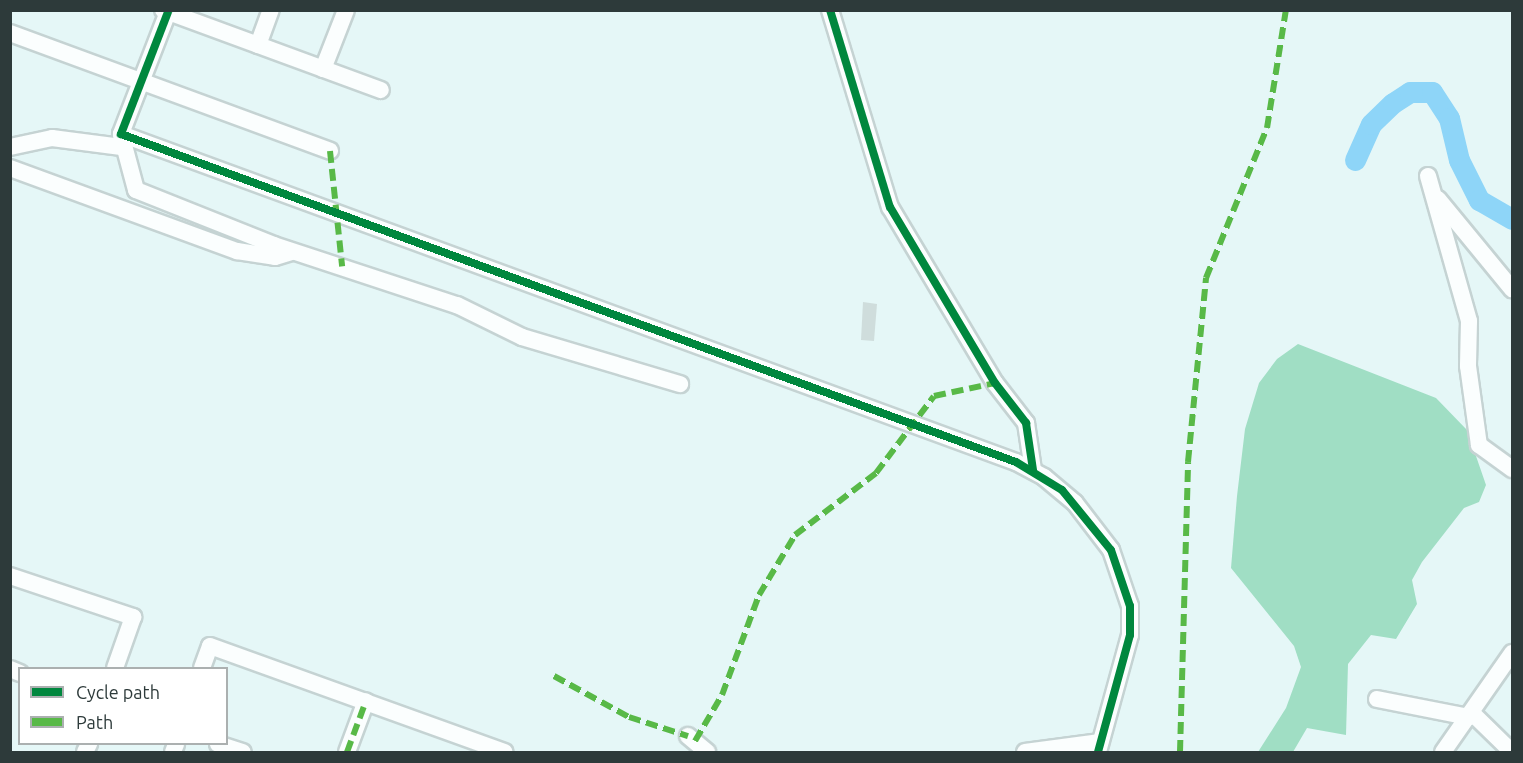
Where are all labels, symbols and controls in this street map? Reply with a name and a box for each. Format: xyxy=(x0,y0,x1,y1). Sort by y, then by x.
legend xyxy=(18,667,228,745)
text: Cycle path xyxy=(76,682,160,702)
text: Path xyxy=(76,712,113,732)

